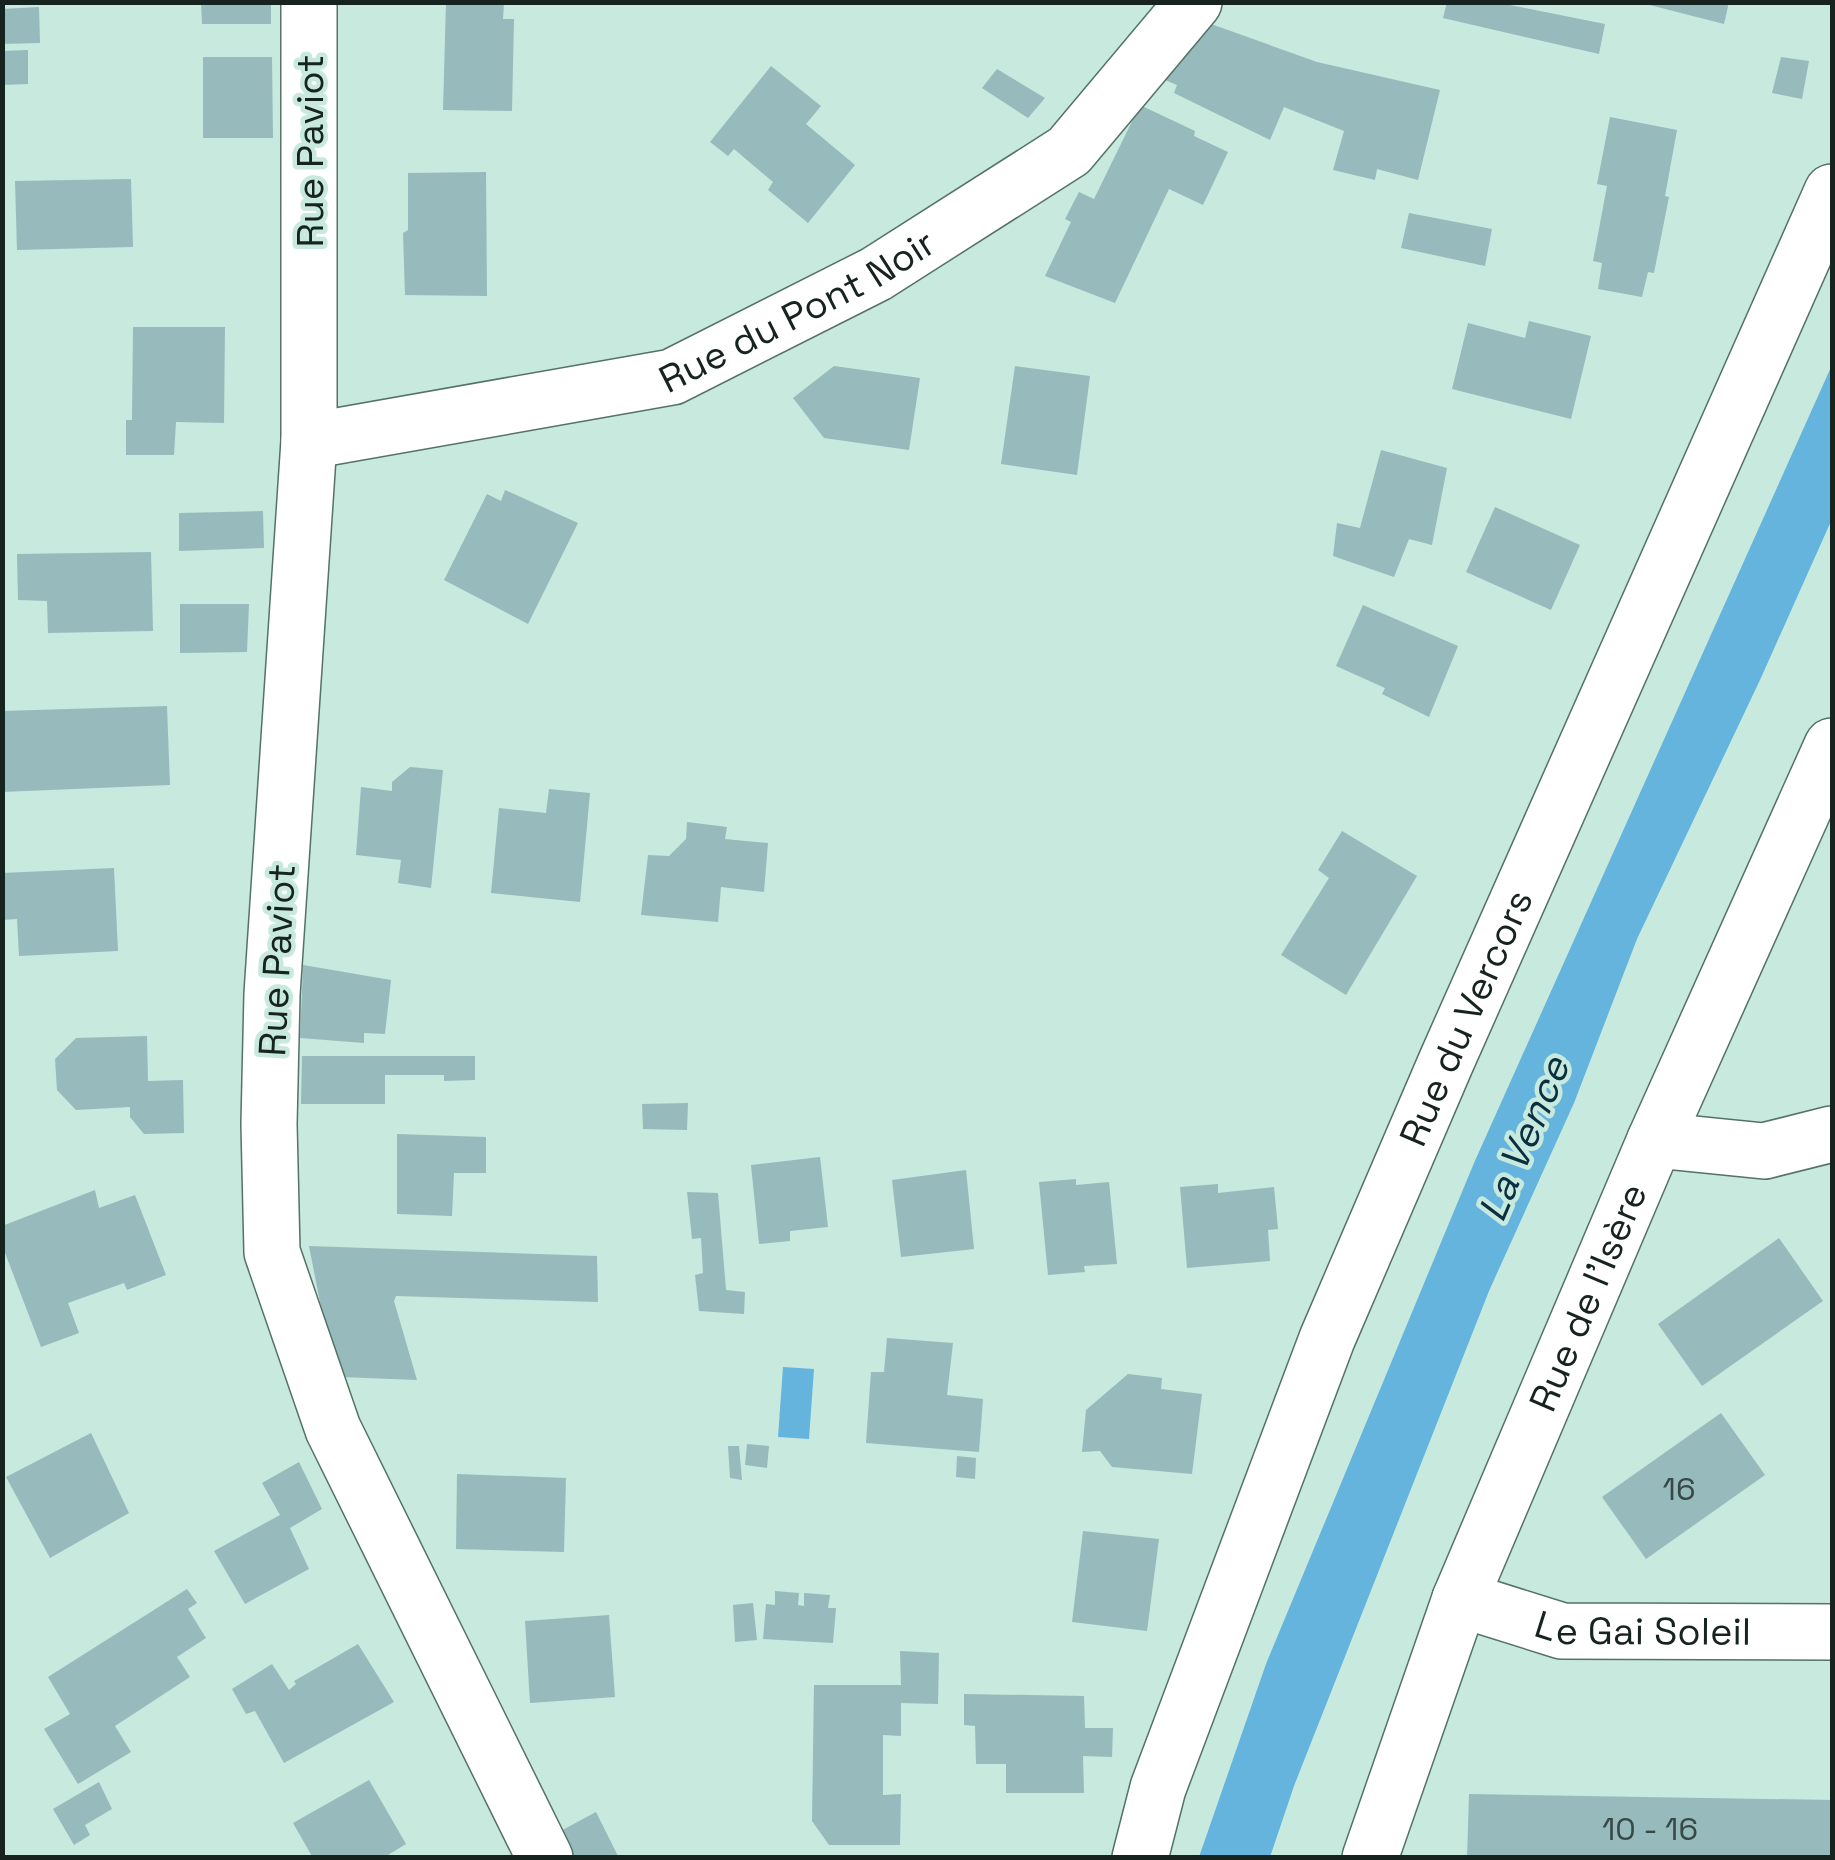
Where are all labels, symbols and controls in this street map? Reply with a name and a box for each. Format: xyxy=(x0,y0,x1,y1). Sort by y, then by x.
street label: Rue Paviot xyxy=(286,55,334,247)
street label: Rue du Pont Noir xyxy=(651,219,944,403)
street label: Rue Paviot xyxy=(248,862,306,1058)
street label: Rue du Vercors xyxy=(1389,882,1543,1153)
water label: La Vence xyxy=(1467,1048,1582,1229)
street label: Rue de l'Isère xyxy=(1519,1176,1658,1419)
house number: 16 xyxy=(1663,1469,1695,1509)
street label: Le Gai Soleil xyxy=(1529,1600,1751,1656)
house number: 10 - 16 xyxy=(1602,1809,1698,1849)

